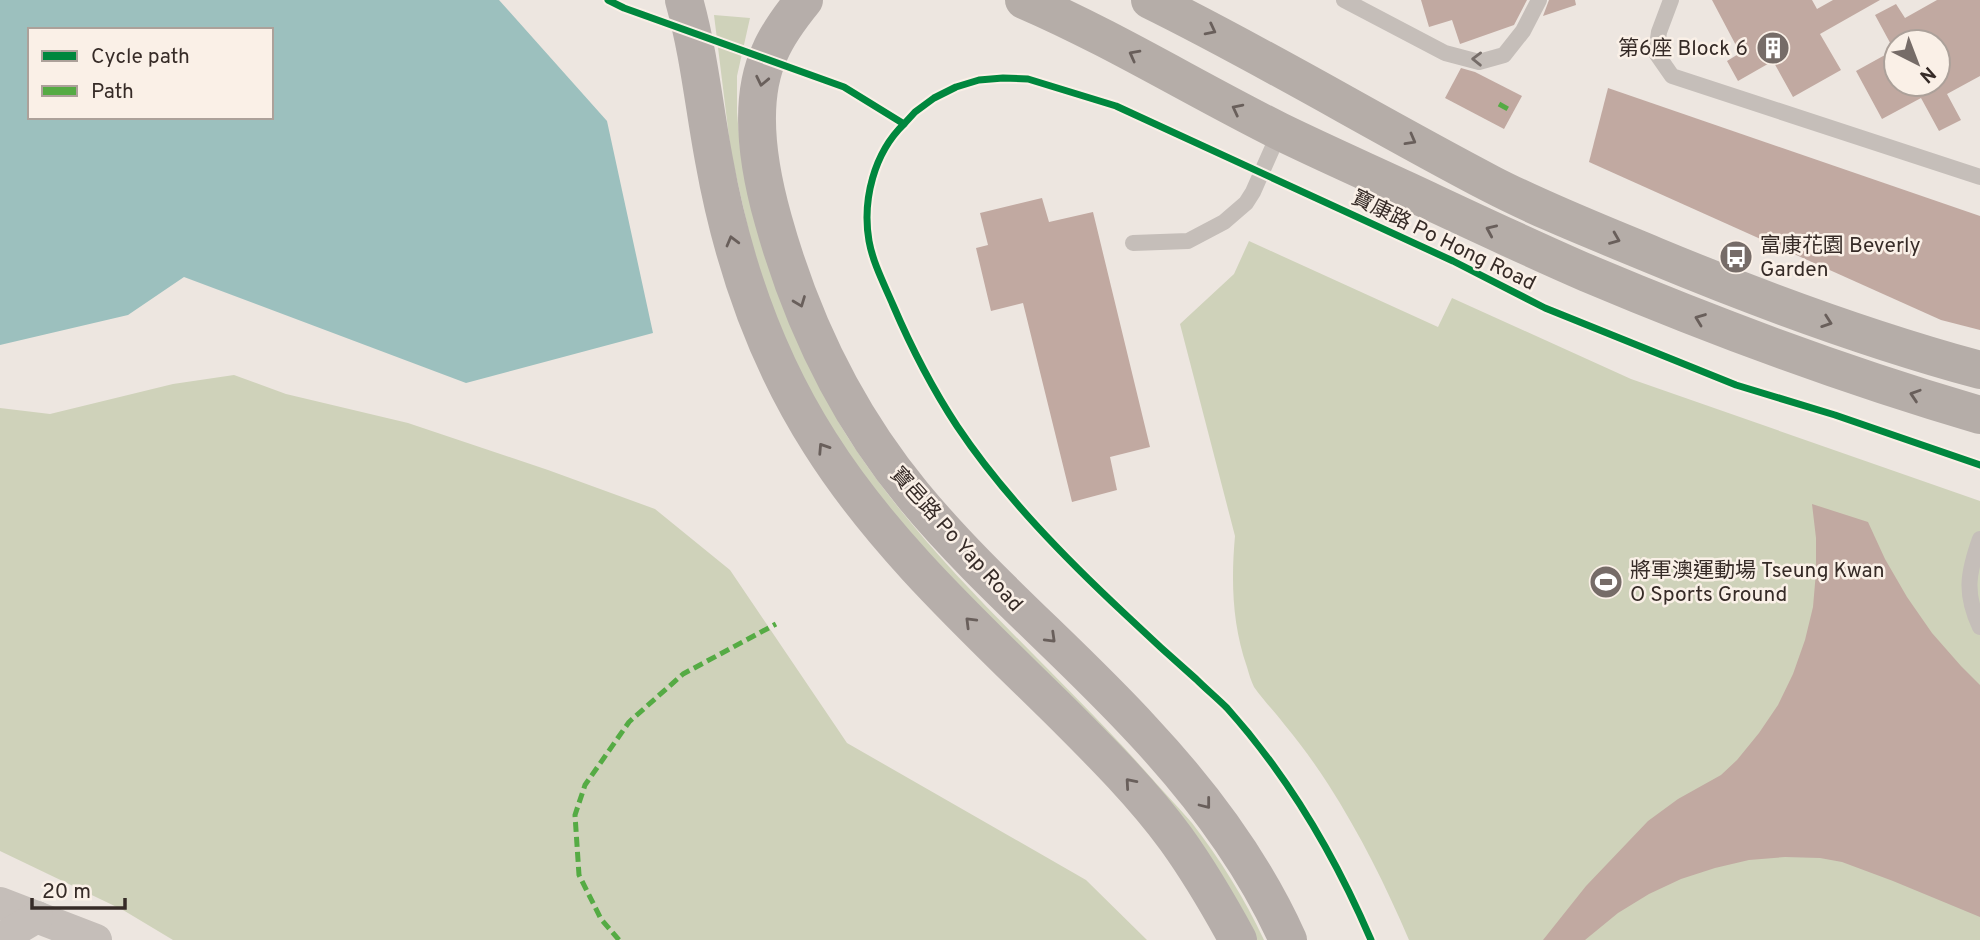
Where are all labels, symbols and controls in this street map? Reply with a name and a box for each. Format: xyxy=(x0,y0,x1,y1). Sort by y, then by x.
one-way arrow xyxy=(1204,22,1216,36)
legend xyxy=(28,28,273,119)
north arrow xyxy=(1882,28,1952,98)
building icon: 第6座 Block 6 xyxy=(1754,29,1792,67)
place label: 第6座 Block 6 xyxy=(1618,36,1748,63)
text: Cycle path xyxy=(91,44,190,71)
one-way arrow xyxy=(1129,50,1141,63)
one-way arrow xyxy=(1472,51,1483,66)
text: N xyxy=(1914,61,1940,88)
one-way arrow xyxy=(755,75,770,87)
text: Path xyxy=(91,79,134,106)
one-way arrow xyxy=(1232,104,1244,118)
one-way arrow xyxy=(1404,132,1416,145)
street label: 寶康路 Po Hong Road xyxy=(1347,185,1540,298)
one-way arrow xyxy=(1486,224,1498,238)
one-way arrow xyxy=(1608,231,1620,245)
place label: 富康花園 Beverly Garden xyxy=(1760,233,1921,284)
one-way arrow xyxy=(726,235,740,247)
bus stop icon: 富康花園 Beverly Garden xyxy=(1717,238,1755,276)
one-way arrow xyxy=(791,296,805,308)
one-way arrow xyxy=(1695,314,1707,328)
one-way arrow xyxy=(1821,314,1833,328)
one-way arrow xyxy=(1909,389,1921,404)
one-way arrow xyxy=(819,443,832,456)
street label: 寶邑路 Po Yap Road xyxy=(884,462,1028,618)
place label: 將軍澳運動場 Tseung Kwan O Sports Ground xyxy=(1630,558,1885,609)
sports icon: 將軍澳運動場 Tseung Kwan O Sports Ground xyxy=(1587,563,1625,601)
one-way arrow xyxy=(965,617,978,630)
one-way arrow xyxy=(1042,630,1055,643)
one-way arrow xyxy=(1126,779,1138,792)
one-way arrow xyxy=(1197,797,1210,809)
scale bar xyxy=(32,866,124,910)
text: 20 m xyxy=(42,879,91,906)

